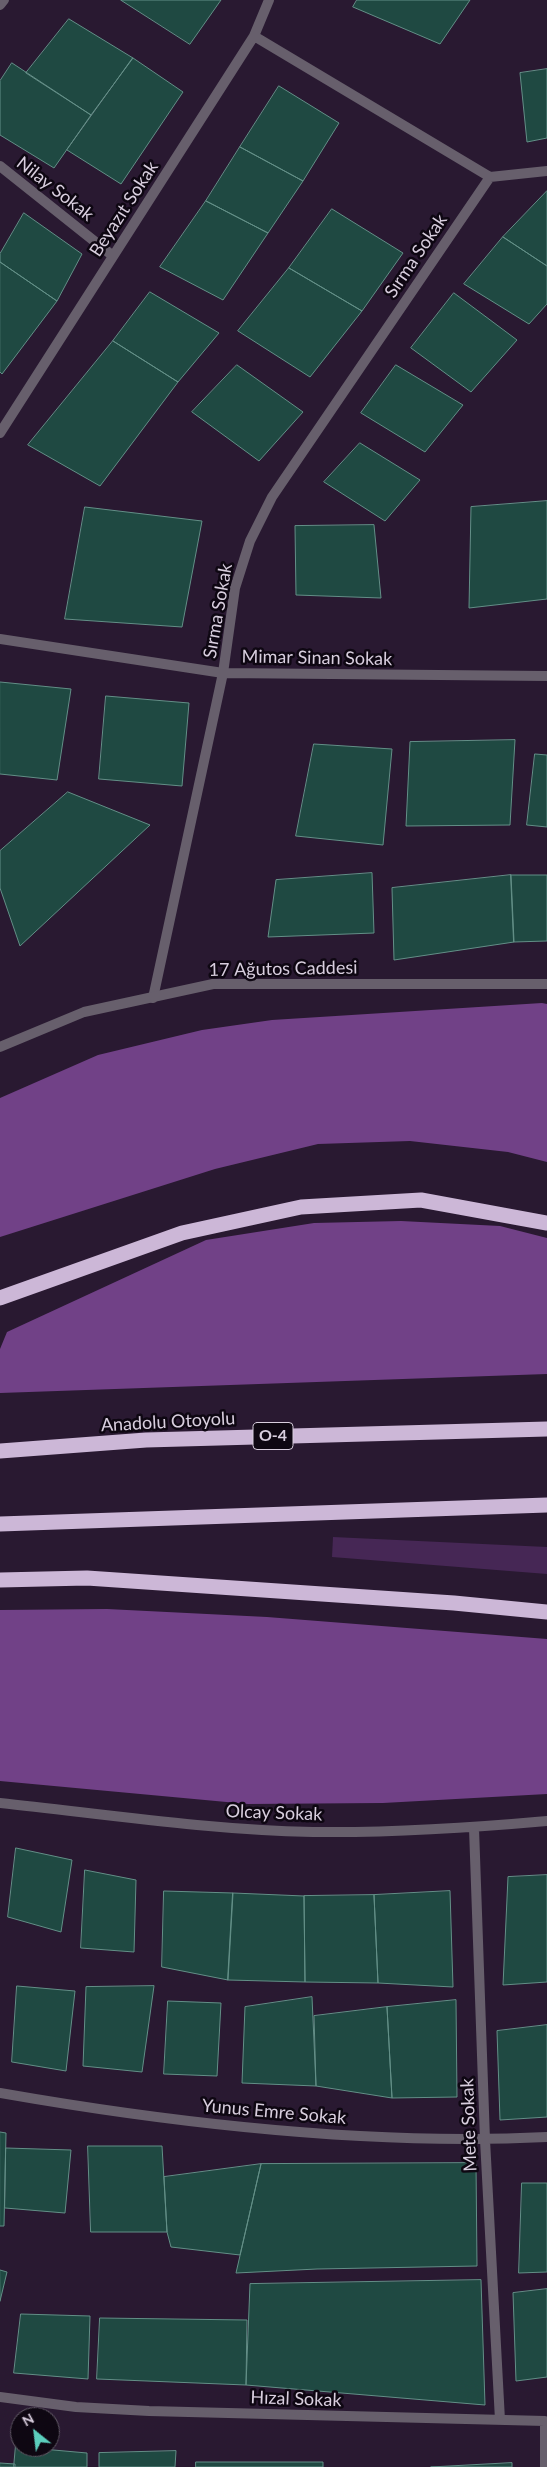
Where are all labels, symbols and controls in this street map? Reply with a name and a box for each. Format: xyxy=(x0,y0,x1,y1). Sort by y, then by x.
street label: Nilay Sokak xyxy=(12,152,98,226)
street label: Beyazıt Sokak xyxy=(85,157,163,261)
street label: Sırma Sokak xyxy=(380,210,452,302)
street label: Sırma Sokak xyxy=(199,562,237,660)
street label: Mimar Sinan Sokak xyxy=(242,646,392,670)
street label: 17 Ağutos Caddesi xyxy=(208,957,358,981)
street label: Anadolu Otoyolu xyxy=(100,1408,236,1436)
road number: O-4 xyxy=(253,1422,293,1450)
street label: Olcay Sokak xyxy=(225,1801,323,1825)
street label: Mete Sokak xyxy=(457,2078,481,2172)
street label: Yunus Emre Sokak xyxy=(201,2095,347,2129)
street label: Hızal Sokak xyxy=(250,2387,342,2411)
north arrow xyxy=(10,2407,60,2457)
text: N xyxy=(19,2409,37,2429)

